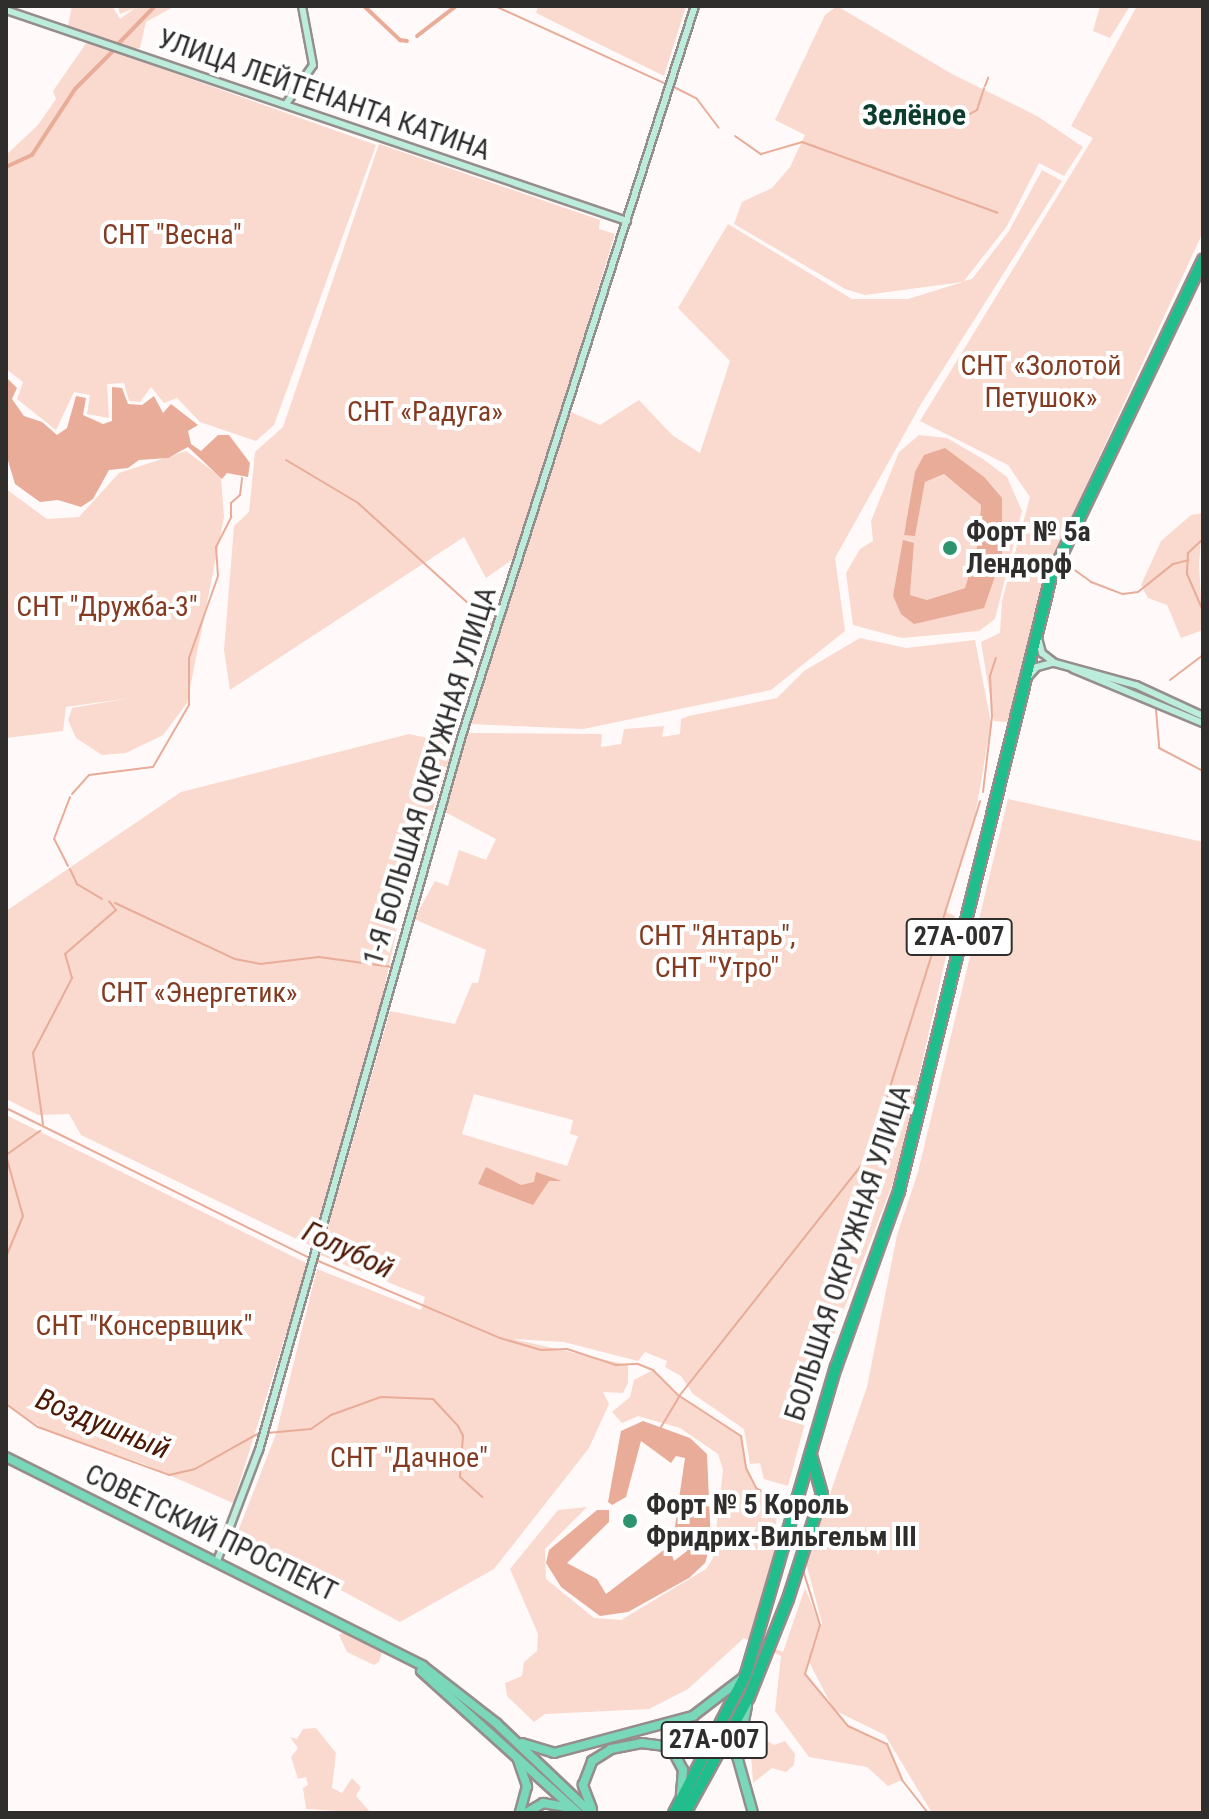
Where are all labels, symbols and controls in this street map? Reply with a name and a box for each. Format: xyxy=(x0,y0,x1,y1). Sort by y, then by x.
street label: УЛИЦА ЛЕЙТЕНАНТА КАТИНА xyxy=(153,22,495,168)
district label: Зелёное xyxy=(862,97,966,133)
park label: СНТ "Весна" xyxy=(102,218,242,252)
park label: СНТ «Золотой Петушок» xyxy=(960,349,1122,415)
park label: СНТ «Радуга» xyxy=(347,395,503,429)
place label: Форт № 5а Лендорф xyxy=(966,515,1091,581)
marker: Форт № 5а Лендорф xyxy=(941,539,959,557)
street label: 1-Я БОЛЬШАЯ ОКРУЖНАЯ УЛИЦА xyxy=(356,583,504,969)
park label: СНТ "Дружба-3" xyxy=(16,590,198,624)
road number: 27А-007 xyxy=(905,915,1013,959)
park label: СНТ "Янтарь", СНТ "Утро" xyxy=(638,919,796,985)
park label: СНТ «Энергетик» xyxy=(100,976,298,1010)
street label: БОЛЬШАЯ ОКРУЖНАЯ УЛИЦА xyxy=(778,1081,918,1425)
water label: Голубой xyxy=(297,1213,399,1287)
park label: СНТ "Консервщик" xyxy=(35,1309,253,1343)
water label: Воздушный xyxy=(31,1381,175,1467)
park label: СНТ "Дачное" xyxy=(330,1441,488,1475)
street label: СОВЕТСКИЙ ПРОСПЕКТ xyxy=(79,1457,343,1609)
place label: Форт № 5 Король Фридрих-Вильгельм III xyxy=(646,1488,917,1554)
marker: Форт № 5 Король Фридрих-Вильгельм III xyxy=(621,1512,639,1530)
road number: 27А-007 xyxy=(660,1718,768,1762)

